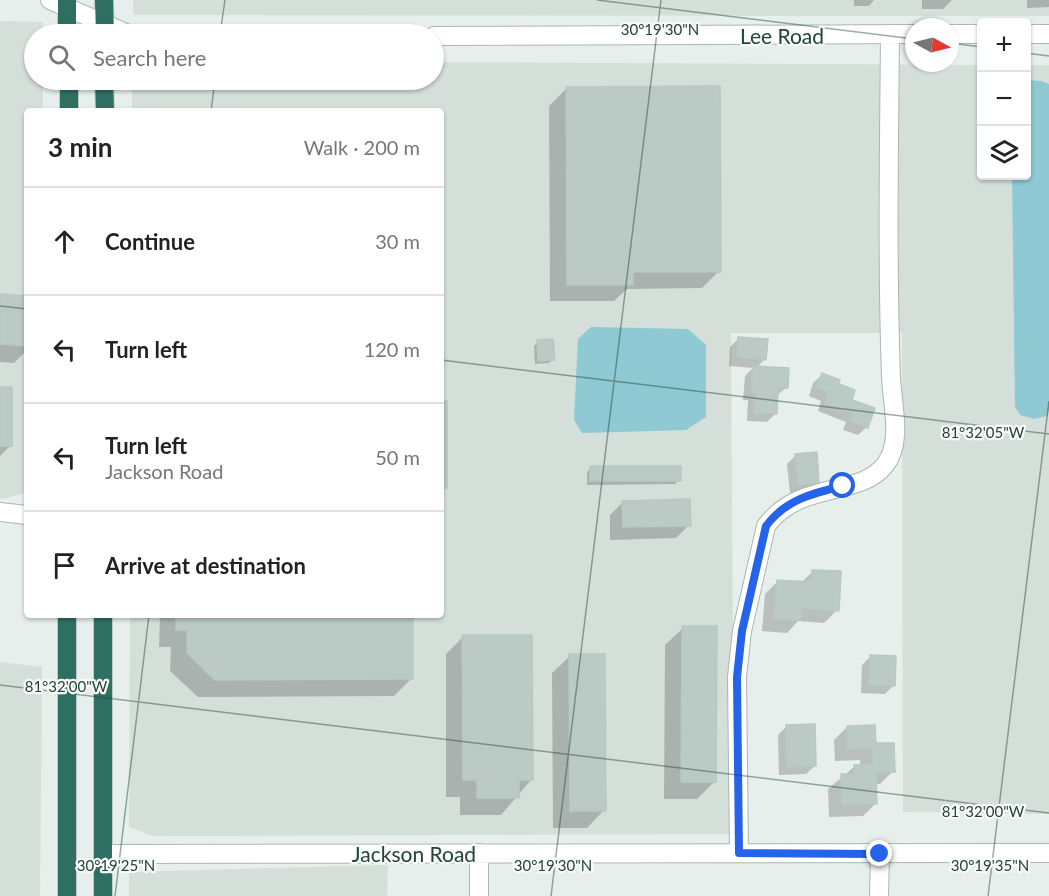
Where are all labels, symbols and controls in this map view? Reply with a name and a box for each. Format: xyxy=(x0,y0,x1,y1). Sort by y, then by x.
north arrow xyxy=(905,18,959,72)
map controls xyxy=(977,18,1031,180)
button: + xyxy=(977,18,1031,72)
text: 30°19'30"N xyxy=(621,20,699,38)
street label: Lee Road xyxy=(740,23,824,48)
search box xyxy=(24,24,444,90)
icon: search xyxy=(45,41,78,74)
text: Search here xyxy=(93,44,206,71)
button: − xyxy=(977,72,1031,126)
button: layers xyxy=(977,126,1031,180)
text: 3 min xyxy=(48,131,112,163)
text: Walk · 200 m xyxy=(304,135,420,159)
icon: ahead xyxy=(48,225,81,258)
text: Continue xyxy=(105,228,195,255)
text: 30 m xyxy=(375,229,420,253)
icon: left xyxy=(48,333,81,366)
text: Turn left xyxy=(105,336,187,363)
text: 120 m xyxy=(364,337,420,361)
text: 81°32'05"W xyxy=(942,423,1025,441)
text: Turn left xyxy=(105,432,187,459)
icon: left xyxy=(48,441,81,474)
text: 50 m xyxy=(375,445,420,469)
text: Jackson Road xyxy=(105,459,223,483)
route start xyxy=(829,472,855,498)
icon: arrive xyxy=(48,549,81,582)
text: Arrive at destination xyxy=(105,552,306,579)
text: 81°32'00"W xyxy=(25,677,108,695)
text: 81°32'00"W xyxy=(942,802,1025,820)
route end xyxy=(866,840,892,866)
street label: Jackson Road xyxy=(352,841,476,866)
text: 30°19'25"N xyxy=(77,856,155,874)
text: 30°19'30"N xyxy=(514,856,592,874)
text: 30°19'35"N xyxy=(951,856,1029,874)

